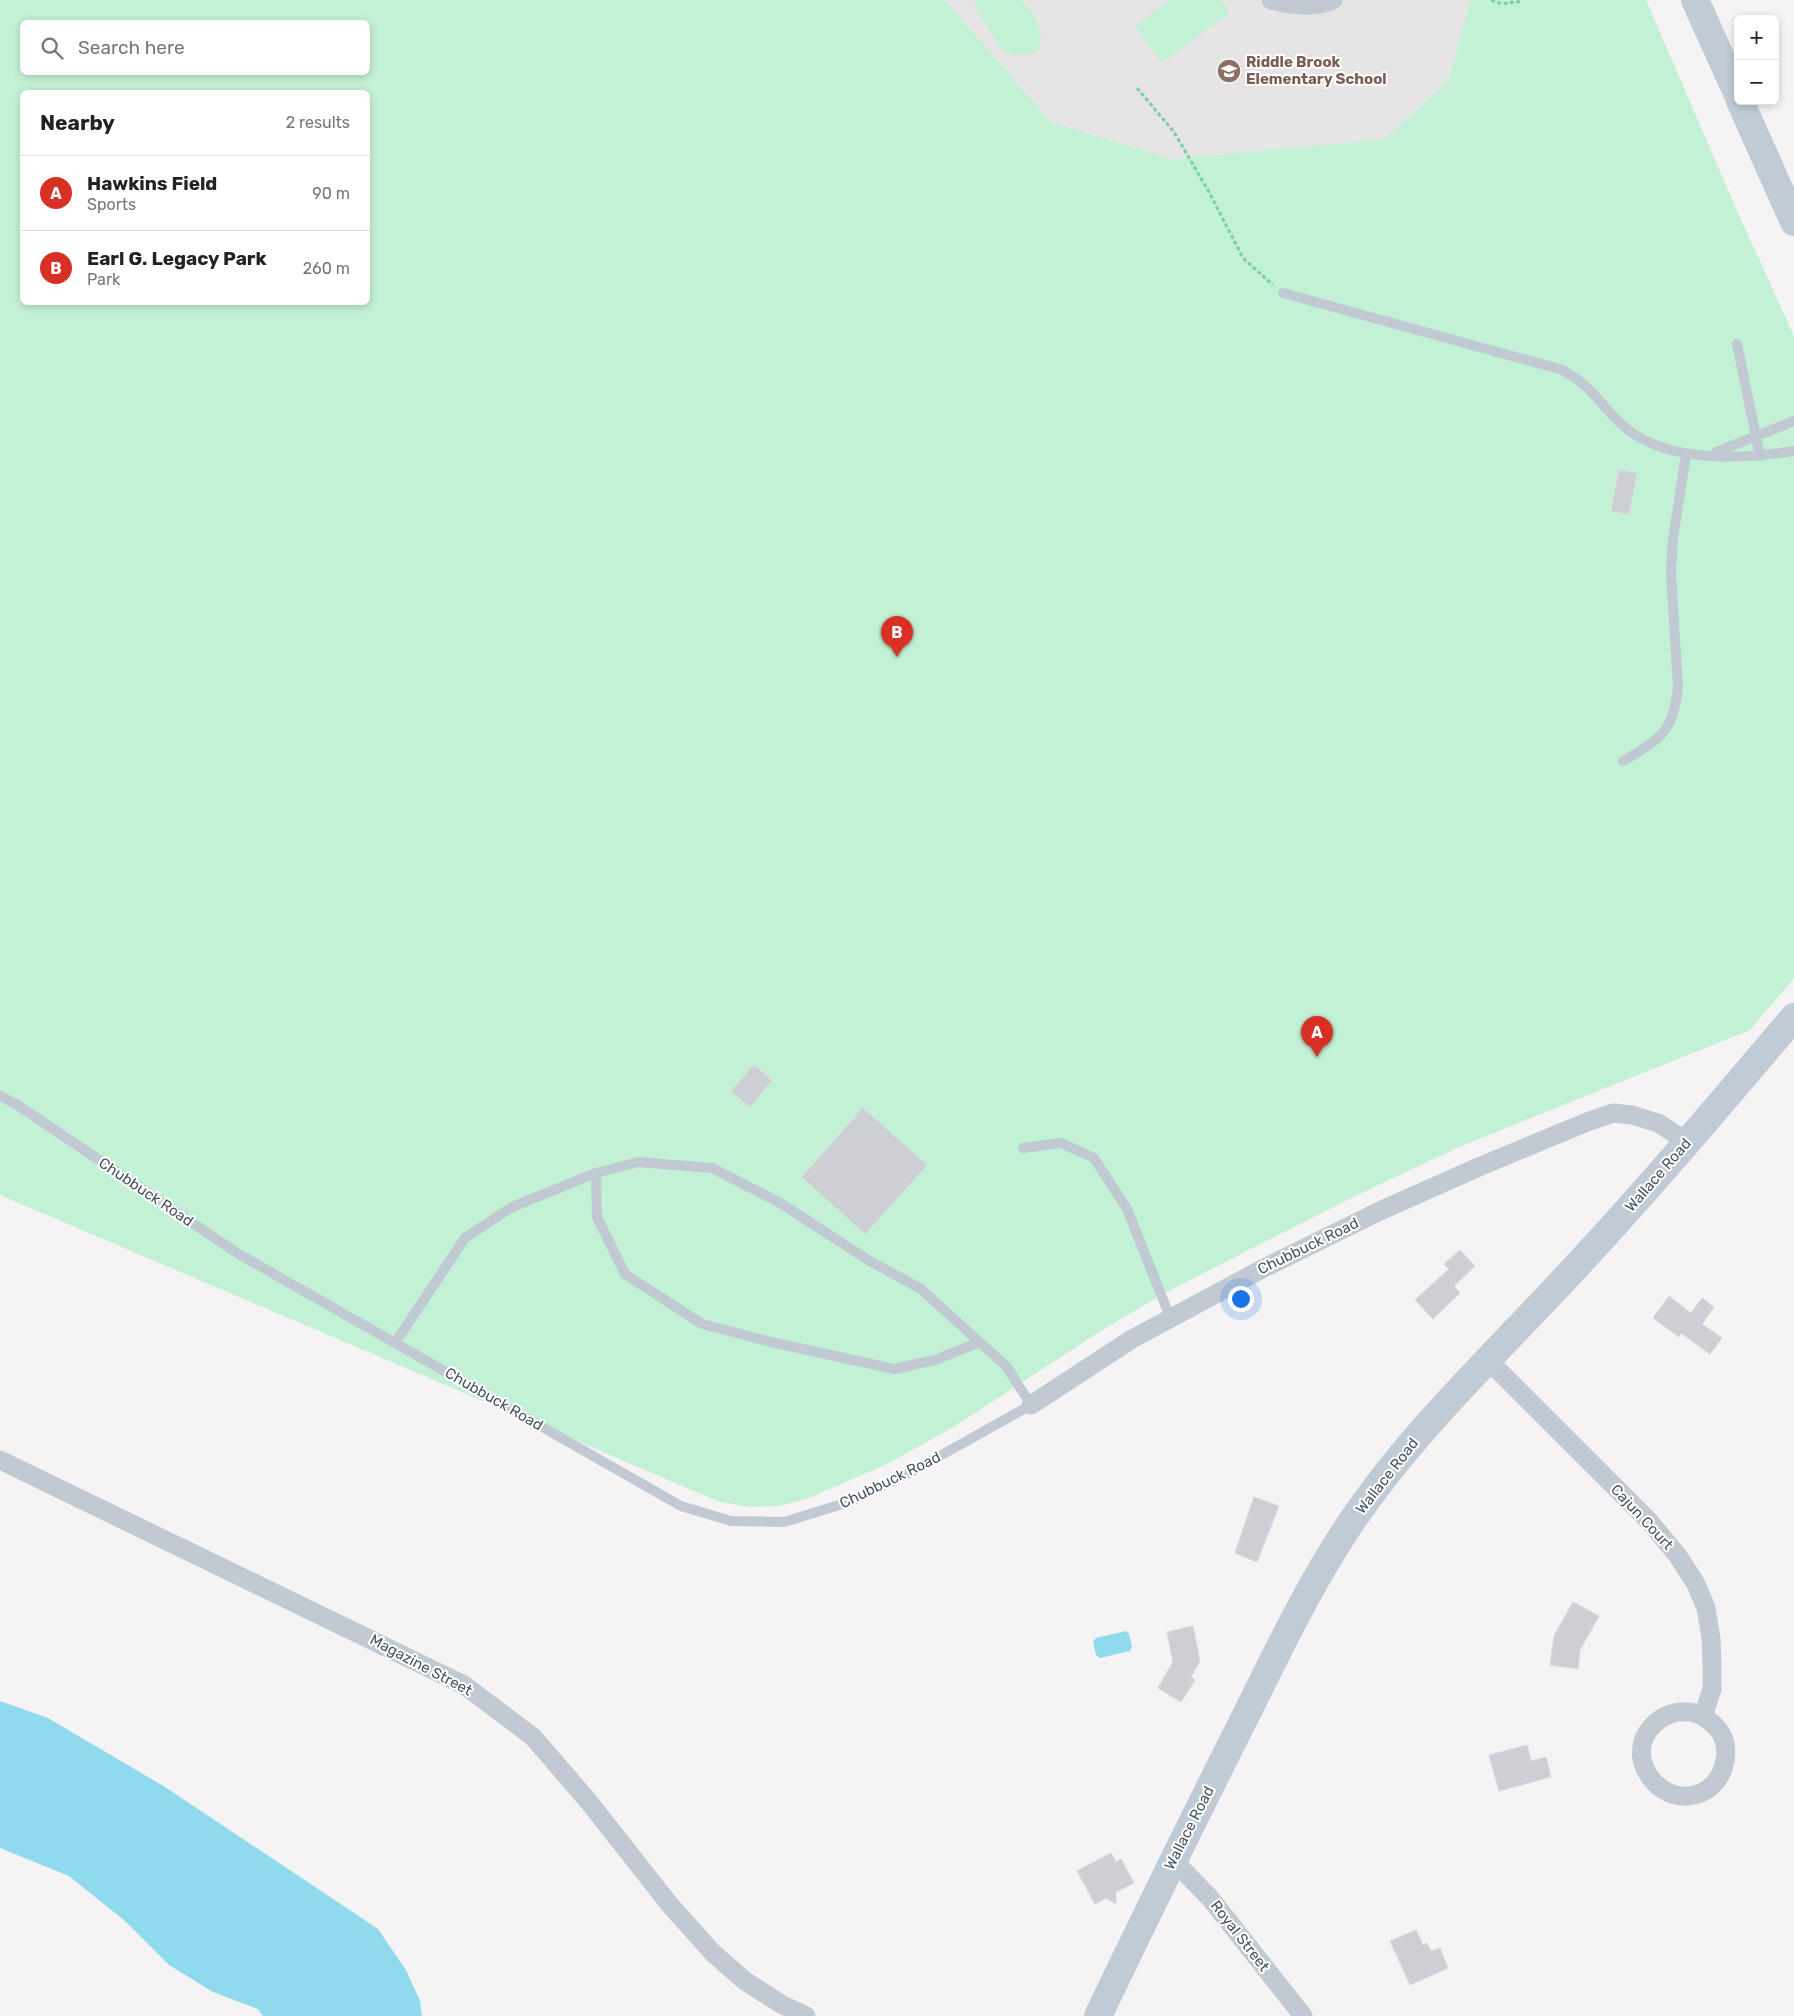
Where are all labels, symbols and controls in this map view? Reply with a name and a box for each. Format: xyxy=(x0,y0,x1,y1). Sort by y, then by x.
map controls xyxy=(1734,15,1779,105)
button: + xyxy=(1734,15,1779,60)
search box xyxy=(20,20,370,75)
icon: search xyxy=(38,34,66,62)
text: Search here xyxy=(78,36,185,59)
place label: Riddle Brook Elementary School xyxy=(1246,53,1387,88)
school or university icon: Riddle Brook Elementary School xyxy=(1216,58,1242,84)
button: − xyxy=(1734,60,1779,105)
text: Nearby xyxy=(40,110,115,135)
text: 2 results xyxy=(286,113,350,132)
text: Hawkins Field xyxy=(87,172,217,195)
text: A xyxy=(50,184,62,203)
text: 90 m xyxy=(312,184,350,203)
text: Sports xyxy=(87,195,136,214)
text: Earl G. Legacy Park xyxy=(87,247,267,270)
text: B xyxy=(50,259,62,278)
text: 260 m xyxy=(303,259,350,278)
text: Park xyxy=(87,270,120,289)
pin: B xyxy=(881,616,913,657)
pin: A xyxy=(1301,1016,1333,1057)
street label: Wallace Road xyxy=(1621,1135,1695,1215)
street label: Chubbuck Road xyxy=(95,1154,197,1230)
street label: Chubbuck Road xyxy=(1255,1214,1361,1278)
your location xyxy=(1228,1286,1254,1312)
street label: Chubbuck Road xyxy=(442,1364,546,1434)
street label: Wallace Road xyxy=(1352,1434,1422,1518)
street label: Chubbuck Road xyxy=(837,1448,943,1512)
street label: Cajun Court xyxy=(1607,1480,1677,1554)
street label: Magazine Street xyxy=(367,1630,475,1700)
street label: Wallace Road xyxy=(1160,1783,1218,1873)
street label: Royal Street xyxy=(1207,1897,1273,1975)

